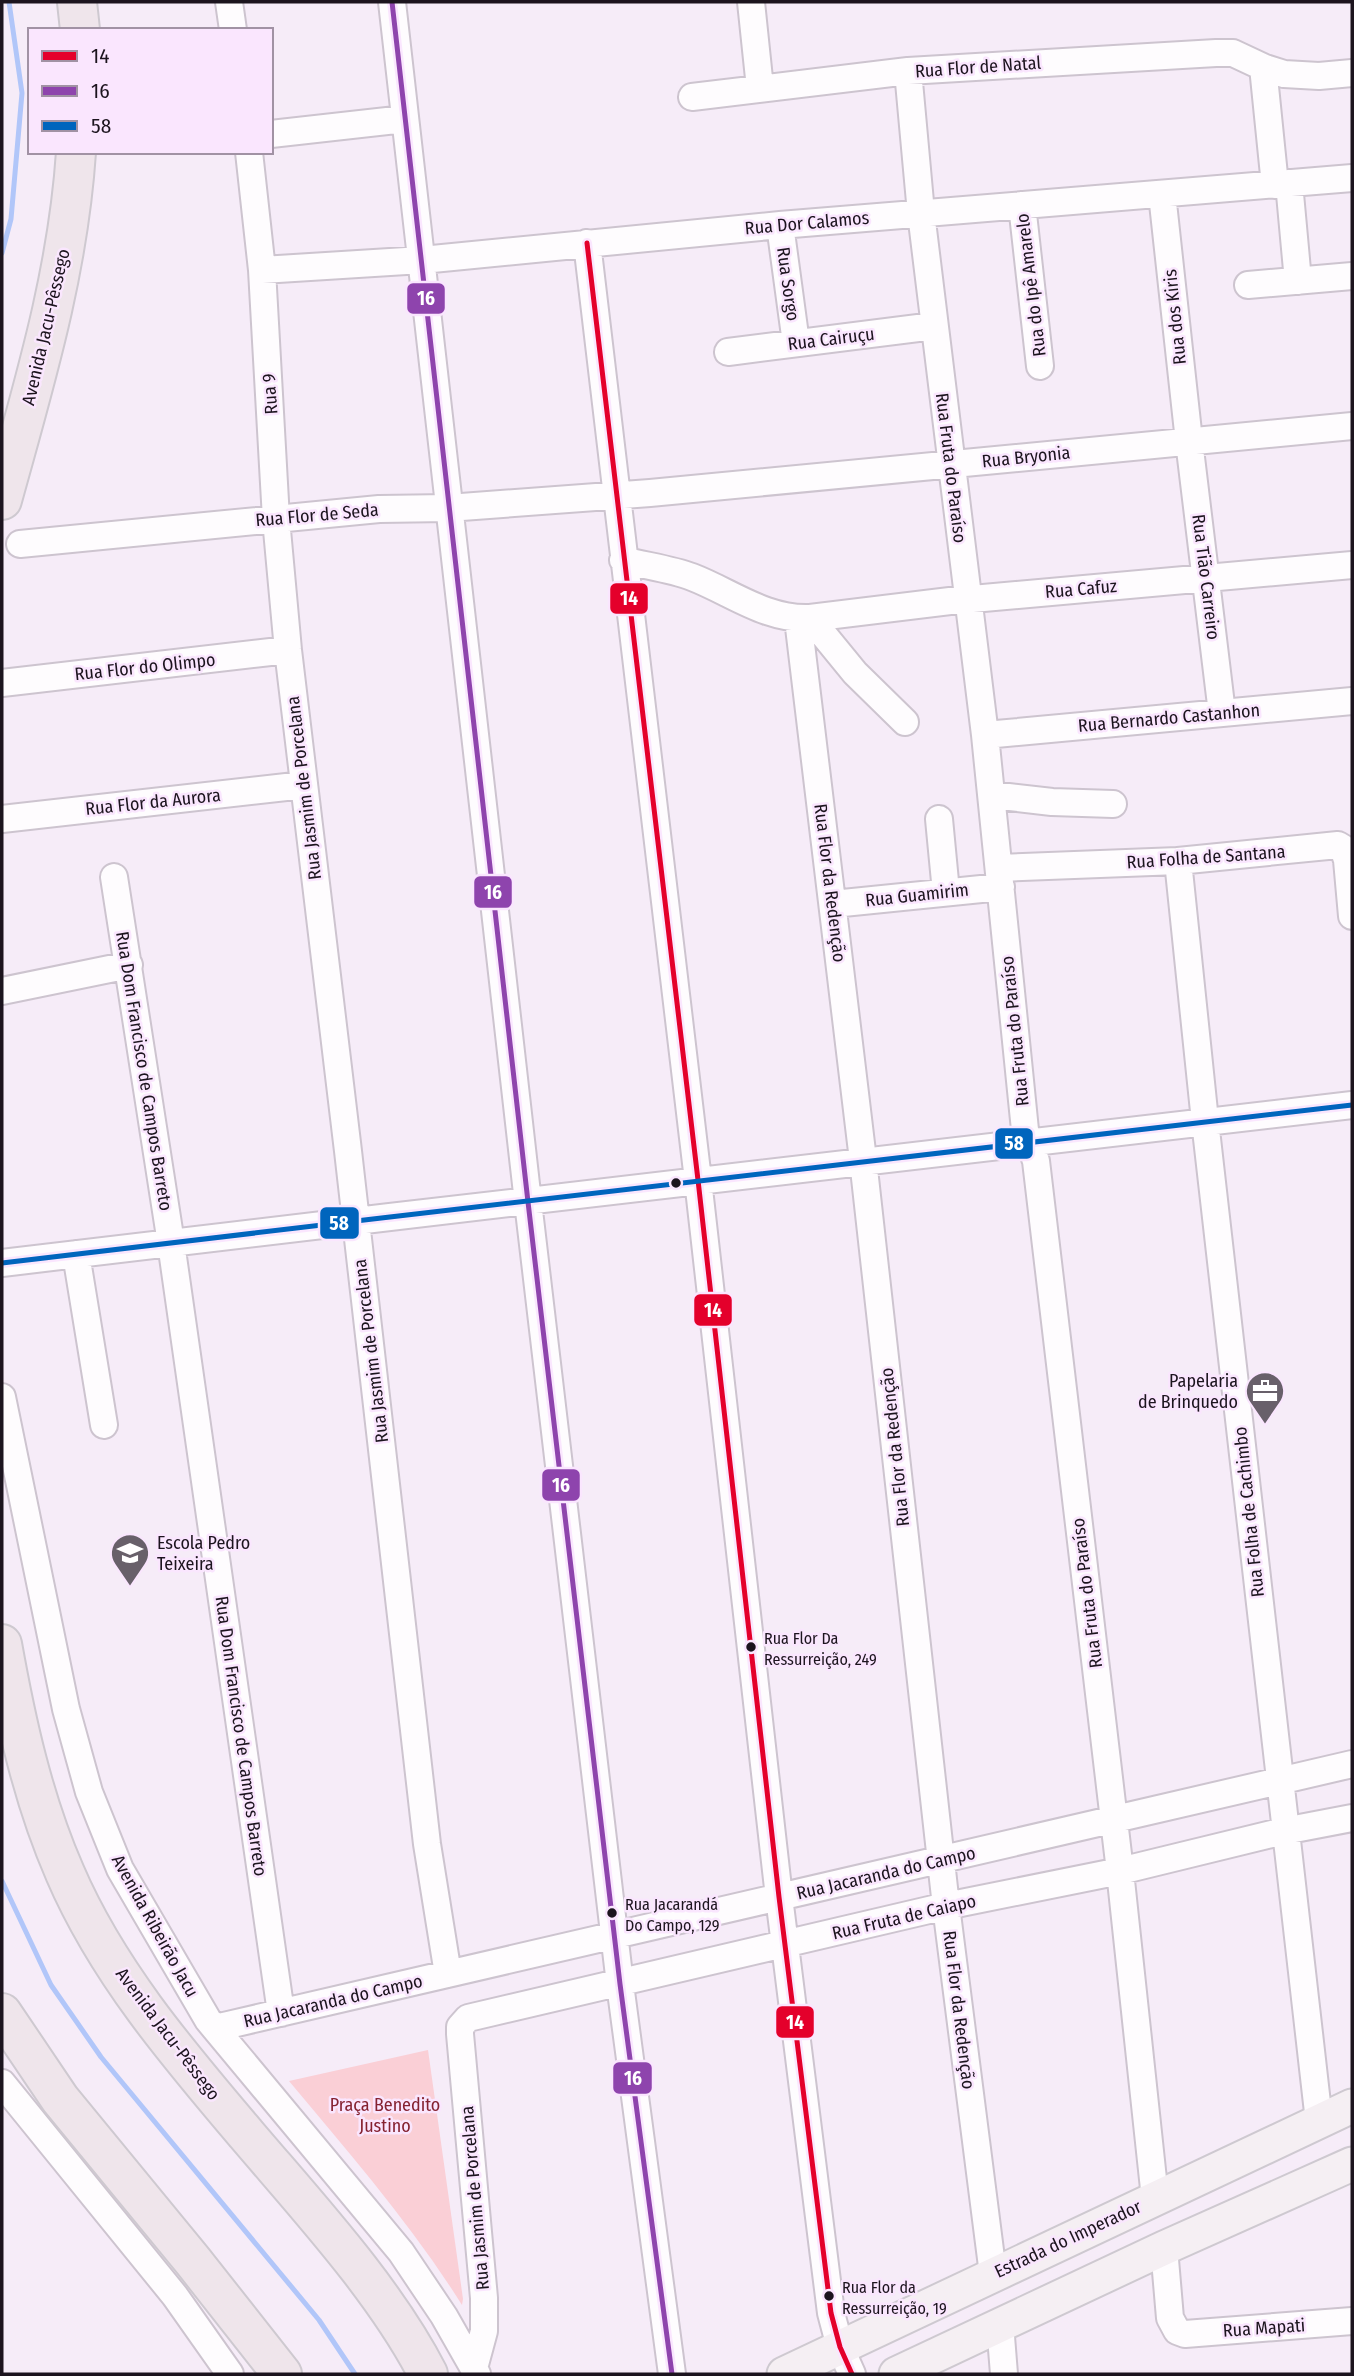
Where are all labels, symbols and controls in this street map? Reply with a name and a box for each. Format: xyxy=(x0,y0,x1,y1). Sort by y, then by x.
legend xyxy=(28,28,273,154)
text: 14 xyxy=(91,43,109,69)
street label: Rua Flor de Natal xyxy=(914,52,1042,82)
text: 16 xyxy=(91,78,110,104)
text: 58 xyxy=(91,113,111,139)
street label: Rua Dor Calamos xyxy=(744,207,870,239)
street label: Rua do Ipê Amarelo xyxy=(1011,212,1051,358)
street label: Rua Sorgo xyxy=(772,246,804,322)
street label: Avenida Jacu-Pêssego xyxy=(17,247,75,407)
street label: Rua dos Kiris xyxy=(1159,268,1191,366)
line badge: 16 xyxy=(406,282,446,315)
text: 16 xyxy=(417,287,435,310)
street label: Rua Cairuçu xyxy=(786,323,876,355)
street label: Rua 9 xyxy=(258,373,282,415)
street label: Rua Fruta do Paraíso xyxy=(931,392,971,544)
street label: Rua Bryonia xyxy=(981,441,1071,473)
street label: Rua Flor de Seda xyxy=(254,499,380,531)
street label: Rua Tião Carreiro xyxy=(1187,513,1225,641)
street label: Rua Cafuz xyxy=(1044,575,1118,603)
line badge: 14 xyxy=(609,582,649,615)
text: 14 xyxy=(620,587,638,610)
street label: Rua Flor do Olimpo xyxy=(74,649,216,685)
street label: Rua Jasmim de Porcelana xyxy=(282,695,326,881)
street label: Rua Bernardo Castanhon xyxy=(1077,699,1261,737)
street label: Rua Flor da Aurora xyxy=(84,784,222,820)
street label: Rua Flor da Redenção xyxy=(809,802,851,964)
street label: Rua Folha de Santana xyxy=(1126,840,1286,874)
line badge: 16 xyxy=(473,875,513,909)
street label: Rua Guamirim xyxy=(864,879,970,911)
text: 16 xyxy=(484,881,502,904)
street label: Rua Dom Francisco de Campos Barreto xyxy=(111,930,177,1212)
street label: Rua Fruta do Paraíso xyxy=(996,955,1034,1107)
line badge: 58 xyxy=(994,1127,1034,1160)
text: 58 xyxy=(1004,1132,1024,1155)
unlabelled marker xyxy=(669,1176,683,1190)
line badge: 58 xyxy=(319,1206,360,1240)
text: 58 xyxy=(329,1212,349,1235)
street label: Rua Jasmim de Porcelana xyxy=(349,1258,393,1444)
line badge: 14 xyxy=(693,1293,733,1327)
text: 14 xyxy=(704,1299,722,1322)
street label: Rua Flor da Redenção xyxy=(876,1366,914,1528)
place label: Papelaria de Brinquedo xyxy=(1138,1370,1238,1413)
office icon: Papelaria de Brinquedo xyxy=(1244,1370,1286,1425)
street label: Rua Folha de Cachimbo xyxy=(1229,1426,1269,1598)
line badge: 16 xyxy=(541,1468,581,1502)
text: 16 xyxy=(552,1474,570,1497)
street label: Rua Fruta do Paraíso xyxy=(1067,1517,1107,1669)
school or university icon: Escola Pedro Teixeira xyxy=(109,1532,151,1587)
place label: Escola Pedro Teixeira xyxy=(157,1532,250,1575)
street label: Rua Dom Francisco de Campos Barreto xyxy=(210,1595,272,1877)
place label: Rua Flor Da Ressurreição, 249 xyxy=(764,1629,877,1669)
marker: Rua Flor Da Ressurreição, 249 xyxy=(744,1640,758,1654)
street label: Rua Jacaranda do Campo xyxy=(794,1842,978,1904)
street label: Avenida Ribeirão Jacu xyxy=(107,1851,203,2001)
street label: Rua Fruta de Caiapo xyxy=(830,1890,978,1944)
place label: Rua Jacarandá Do Campo, 129 xyxy=(625,1895,720,1935)
marker: Rua Jacarandá Do Campo, 129 xyxy=(605,1906,619,1920)
street label: Rua Flor da Redenção xyxy=(938,1929,980,2091)
street label: Avenida Jacu-Pêssego xyxy=(111,1964,225,2104)
street label: Rua Jacaranda do Campo xyxy=(241,1970,425,2032)
line badge: 14 xyxy=(775,2005,815,2039)
text: 14 xyxy=(786,2011,804,2034)
line badge: 16 xyxy=(612,2061,653,2095)
text: 16 xyxy=(624,2067,642,2090)
park label: Praça Benedito Justino xyxy=(330,2094,440,2137)
street label: Rua Jasmim de Porcelana xyxy=(456,2105,494,2291)
street label: Estrada do Imperador xyxy=(991,2195,1146,2283)
place label: Rua Flor da Ressurreição, 19 xyxy=(842,2278,947,2318)
marker: Rua Flor da Ressurreição, 19 xyxy=(822,2289,836,2303)
street label: Rua Mapati xyxy=(1222,2314,1306,2342)

